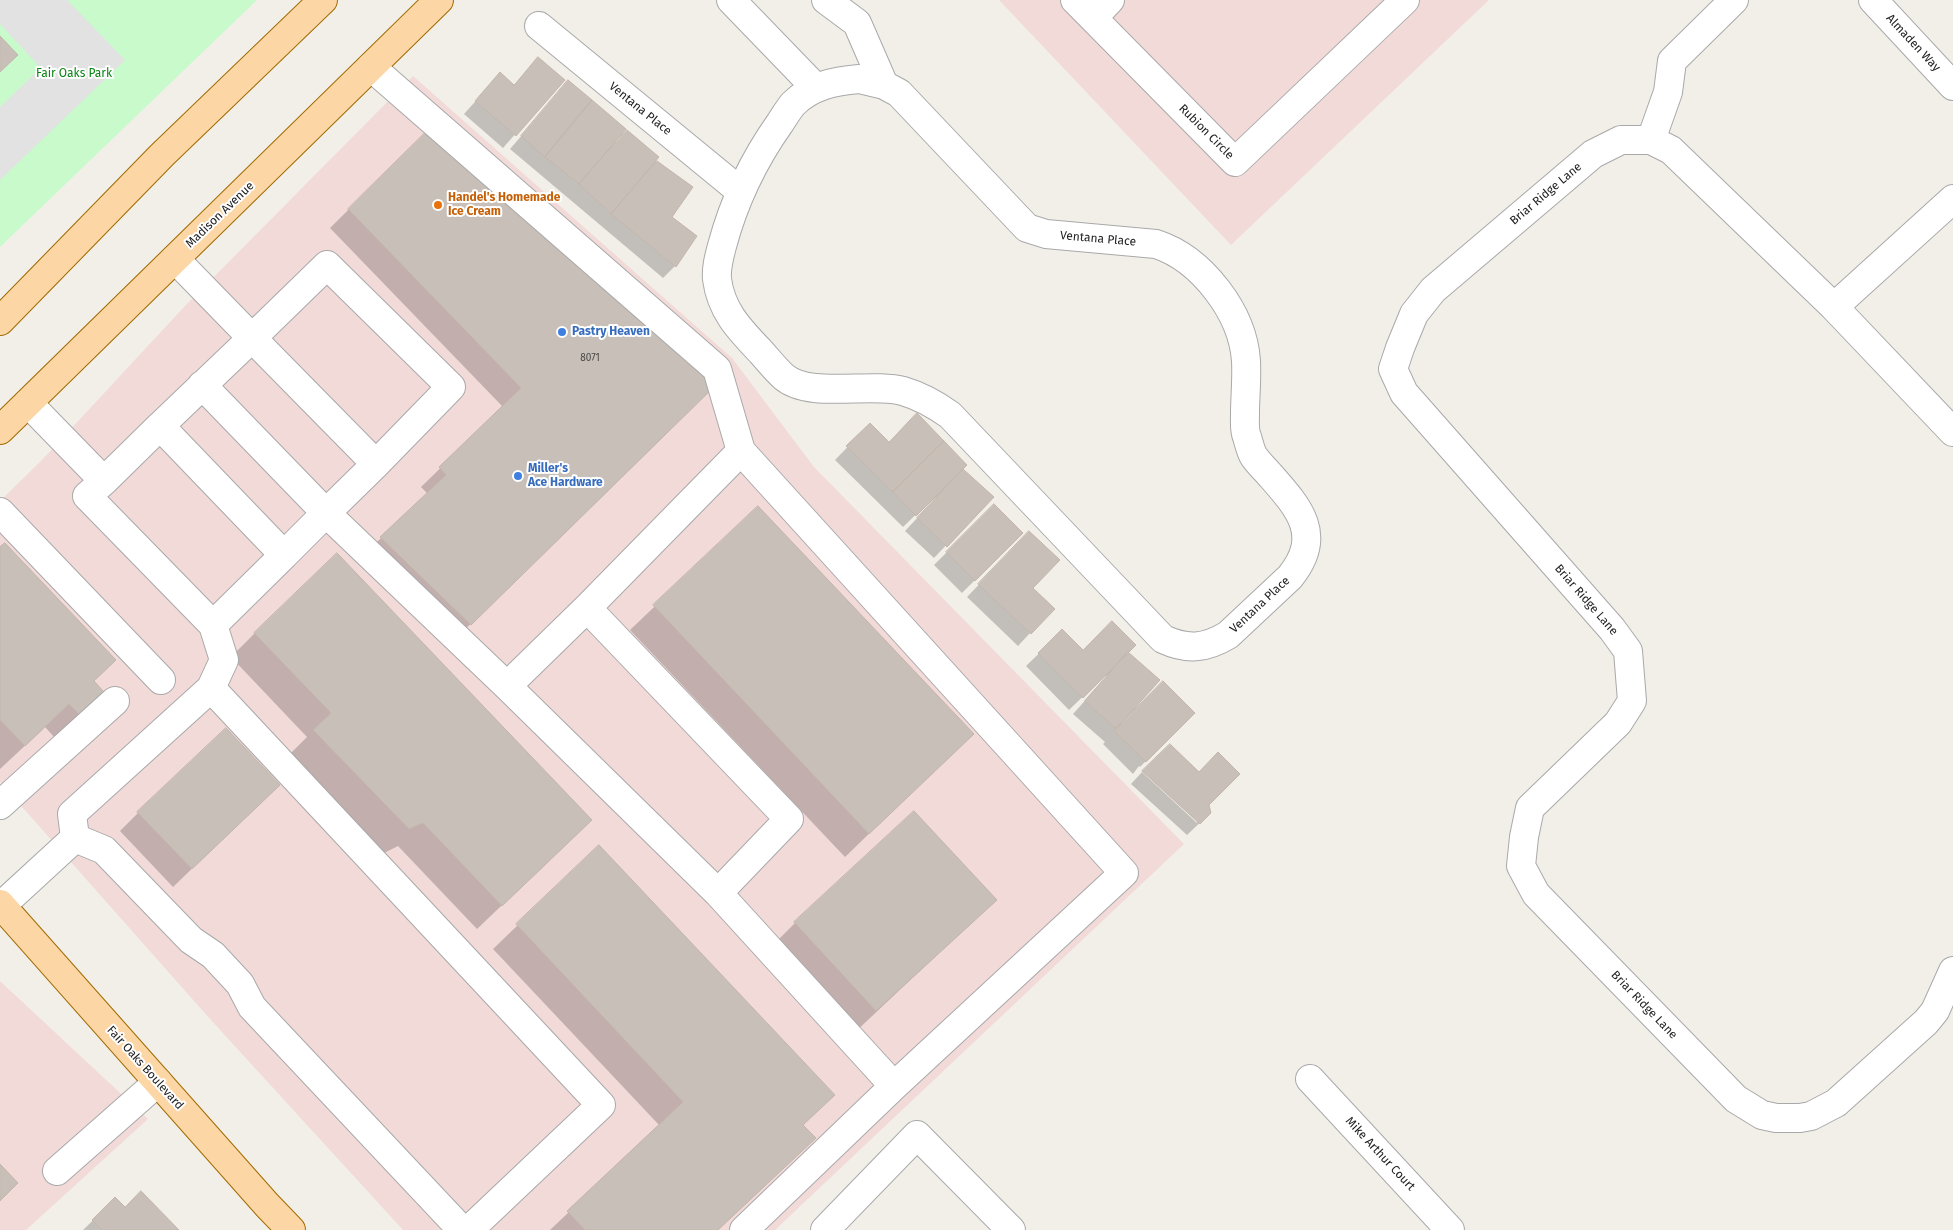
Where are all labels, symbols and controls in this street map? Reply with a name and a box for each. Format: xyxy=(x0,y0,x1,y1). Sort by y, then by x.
street label: Almaden Way xyxy=(1883,11,1943,75)
park label: Fair Oaks Park xyxy=(36,67,112,81)
street label: Ventana Place xyxy=(606,79,674,139)
street label: Rubion Circle xyxy=(1175,101,1237,163)
street label: Briar Ridge Lane xyxy=(1507,160,1585,228)
street label: Madison Avenue xyxy=(183,179,257,251)
place label: Handel's Homemade Ice Cream xyxy=(448,191,560,219)
marker: Handel's Homemade Ice Cream xyxy=(432,199,444,211)
street label: Ventana Place xyxy=(1059,229,1137,249)
place label: Pastry Heaven xyxy=(572,325,650,339)
marker: Pastry Heaven xyxy=(556,326,568,338)
house number: 8071 xyxy=(580,352,600,364)
place label: Miller's Ace Hardware xyxy=(528,462,603,490)
marker: Miller's Ace Hardware xyxy=(512,470,524,482)
street label: Briar Ridge Lane xyxy=(1551,562,1621,638)
street label: Ventana Place xyxy=(1227,574,1293,636)
street label: Briar Ridge Lane xyxy=(1608,968,1680,1042)
street label: Fair Oaks Boulevard xyxy=(104,1023,186,1113)
street label: Mike Arthur Court xyxy=(1342,1114,1418,1194)

